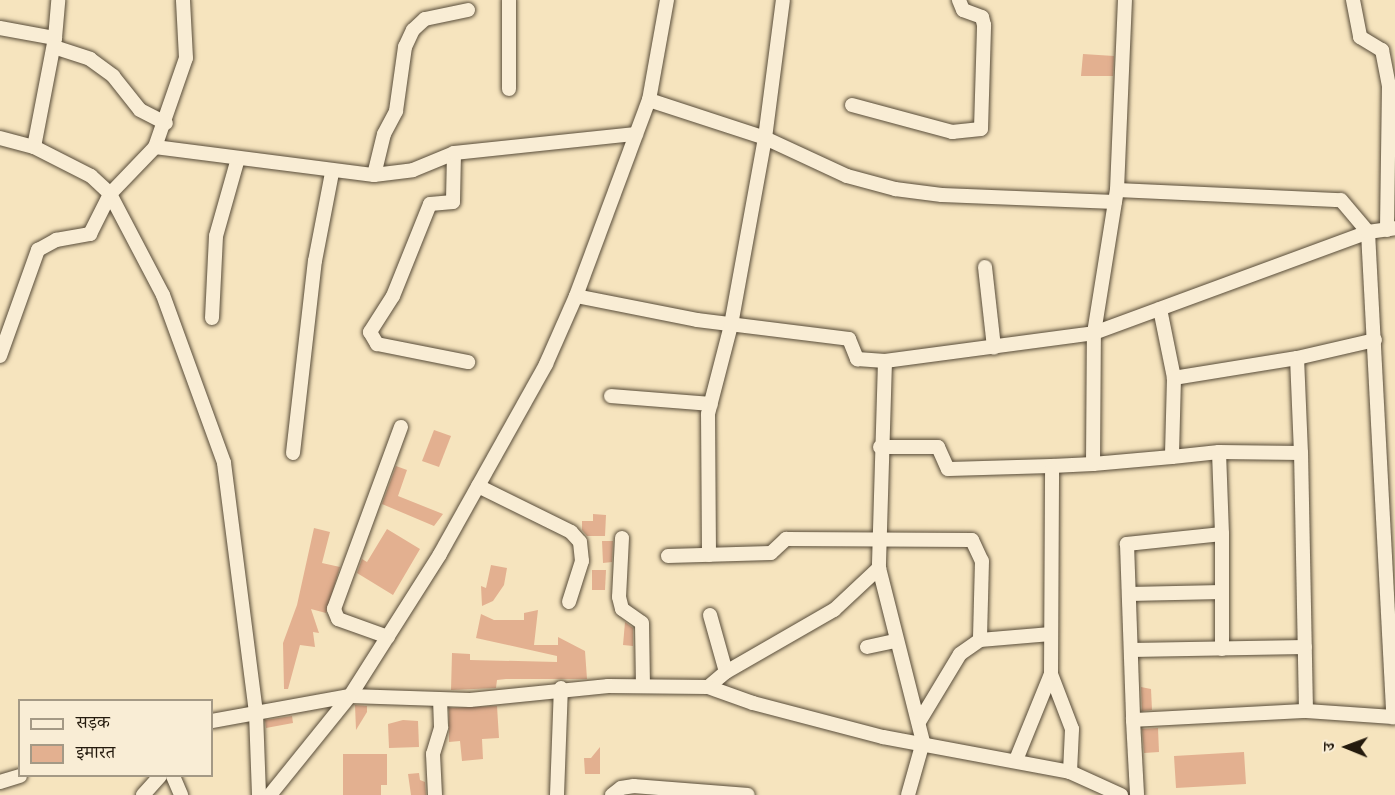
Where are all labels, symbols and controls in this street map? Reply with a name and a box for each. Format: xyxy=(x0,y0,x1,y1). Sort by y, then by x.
legend xyxy=(18,699,213,777)
text: सड़क xyxy=(76,710,110,733)
north arrow xyxy=(1317,717,1377,777)
text: इमारत xyxy=(76,740,115,763)
text: उ xyxy=(1318,742,1339,751)

